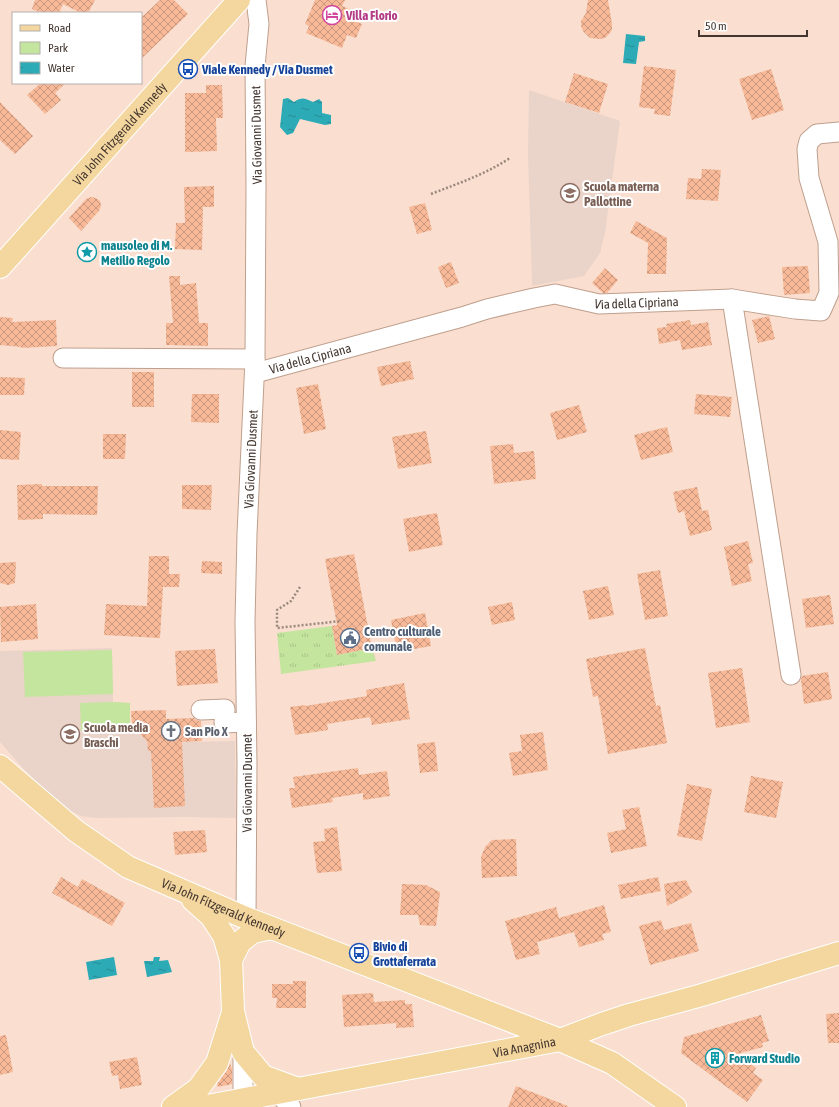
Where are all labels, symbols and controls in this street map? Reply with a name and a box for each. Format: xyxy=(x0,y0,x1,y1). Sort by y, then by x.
hotel icon: Villa Florio xyxy=(321,4,343,26)
place label: Villa Florio xyxy=(345,8,398,23)
legend xyxy=(12,12,142,84)
scale bar xyxy=(699,12,807,38)
text: 50 m xyxy=(705,19,727,33)
text: Road xyxy=(48,21,71,35)
text: Park xyxy=(48,41,69,55)
bus stop icon: Viale Kennedy / Via Dusmet xyxy=(177,58,199,80)
text: Water xyxy=(48,61,75,75)
place label: Viale Kennedy / Via Dusmet xyxy=(201,62,333,77)
street label: Via John Fitzgerald Kennedy xyxy=(70,79,170,188)
street label: Via Giovanni Dusmet xyxy=(248,85,265,185)
place label: Scuola materna Pallottine xyxy=(584,179,659,209)
school or university icon: Scuola materna Pallottine xyxy=(559,182,581,204)
place label: mausoleo di M. Metilio Regolo xyxy=(101,238,173,268)
place icon: mausoleo di M. Metilio Regolo xyxy=(76,241,98,263)
street label: Via della Cipriana xyxy=(593,294,679,312)
street label: Via della Cipriana xyxy=(268,340,353,377)
street label: Via Giovanni Dusmet xyxy=(241,409,261,509)
place label: Centro culturale comunale xyxy=(364,624,441,654)
public building icon: Centro culturale comunale xyxy=(339,627,361,649)
place label: Scuola media Braschi xyxy=(84,720,148,750)
church icon: San Pio X xyxy=(160,720,182,742)
school or university icon: Scuola media Braschi xyxy=(59,723,81,745)
place label: San Pio X xyxy=(185,724,228,739)
street label: Via Giovanni Dusmet xyxy=(240,733,255,833)
street label: Via John Fitzgerald Kennedy xyxy=(159,875,288,941)
place label: Bivio di Grottaferrata xyxy=(373,939,436,969)
bus stop icon: Bivio di Grottaferrata xyxy=(348,942,370,964)
street label: Via Anagnina xyxy=(492,1034,557,1060)
building icon: Forward Studio xyxy=(704,1047,726,1069)
place label: Forward Studio xyxy=(729,1051,800,1066)

